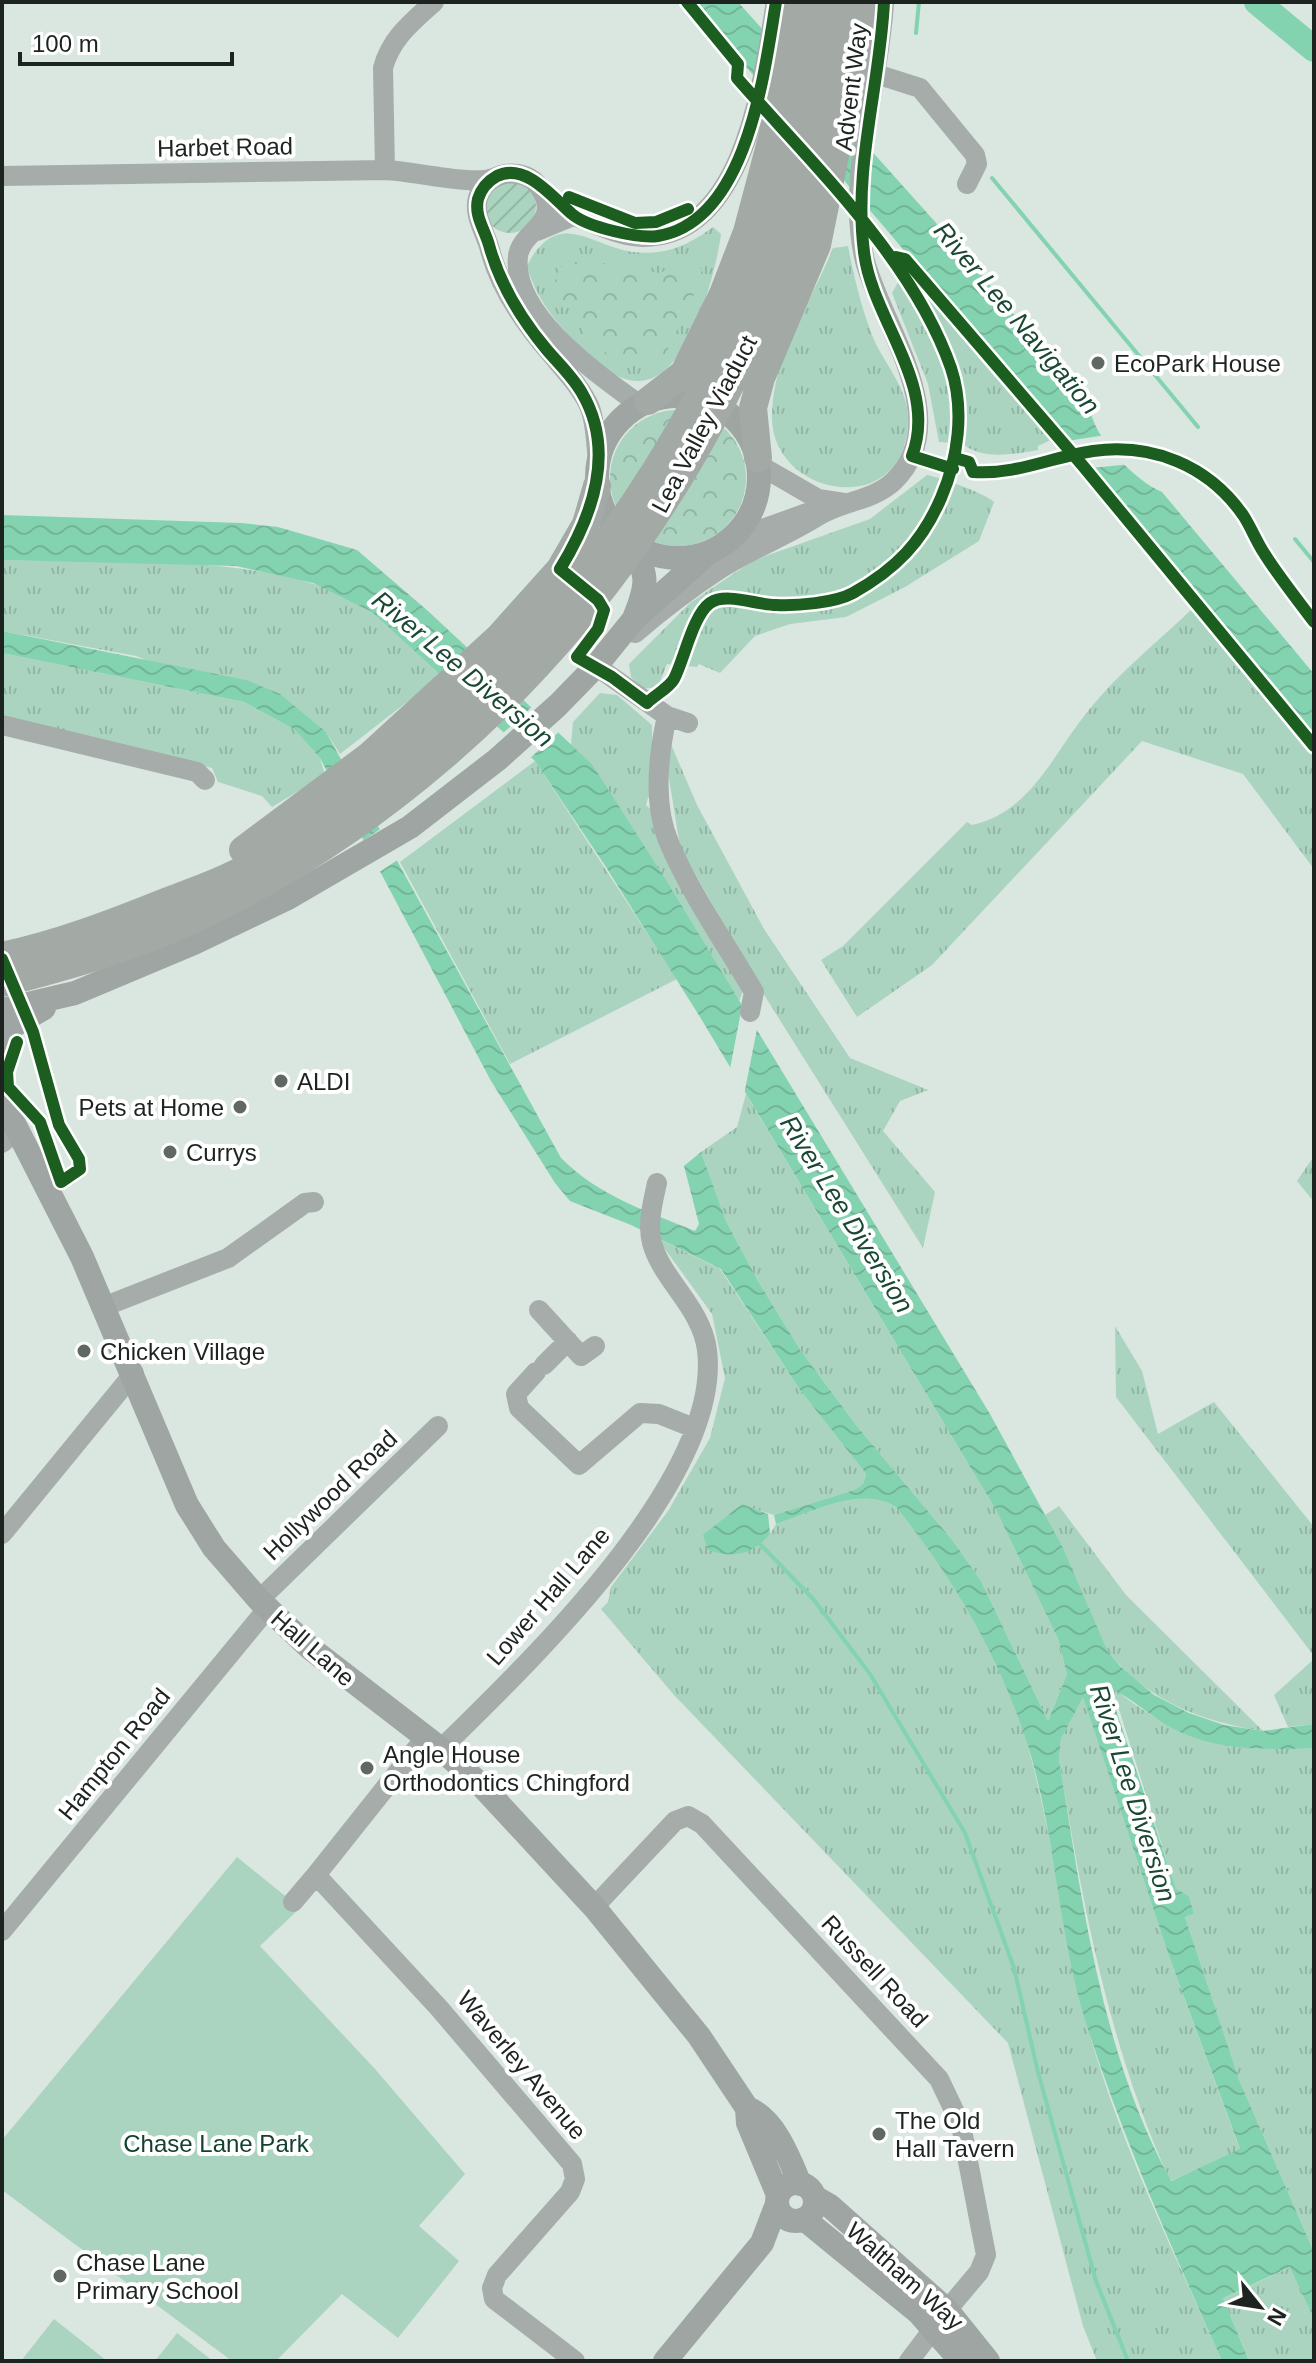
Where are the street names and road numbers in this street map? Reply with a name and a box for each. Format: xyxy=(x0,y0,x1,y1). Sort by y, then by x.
street label: Advent Way xyxy=(830,22,872,152)
street label: Harbet Road xyxy=(157,132,293,162)
street label: Lea Valley Viaduct xyxy=(646,331,762,517)
street label: Hollywood Road xyxy=(258,1425,402,1565)
street label: Lower Hall Lane xyxy=(481,1522,615,1670)
street label: Hall Lane xyxy=(266,1605,360,1691)
street label: Hampton Road xyxy=(53,1683,175,1825)
street label: Russell Road xyxy=(816,1910,934,2032)
street label: Waverley Avenue xyxy=(452,1985,592,2145)
street label: Waltham Way xyxy=(841,2217,969,2335)

